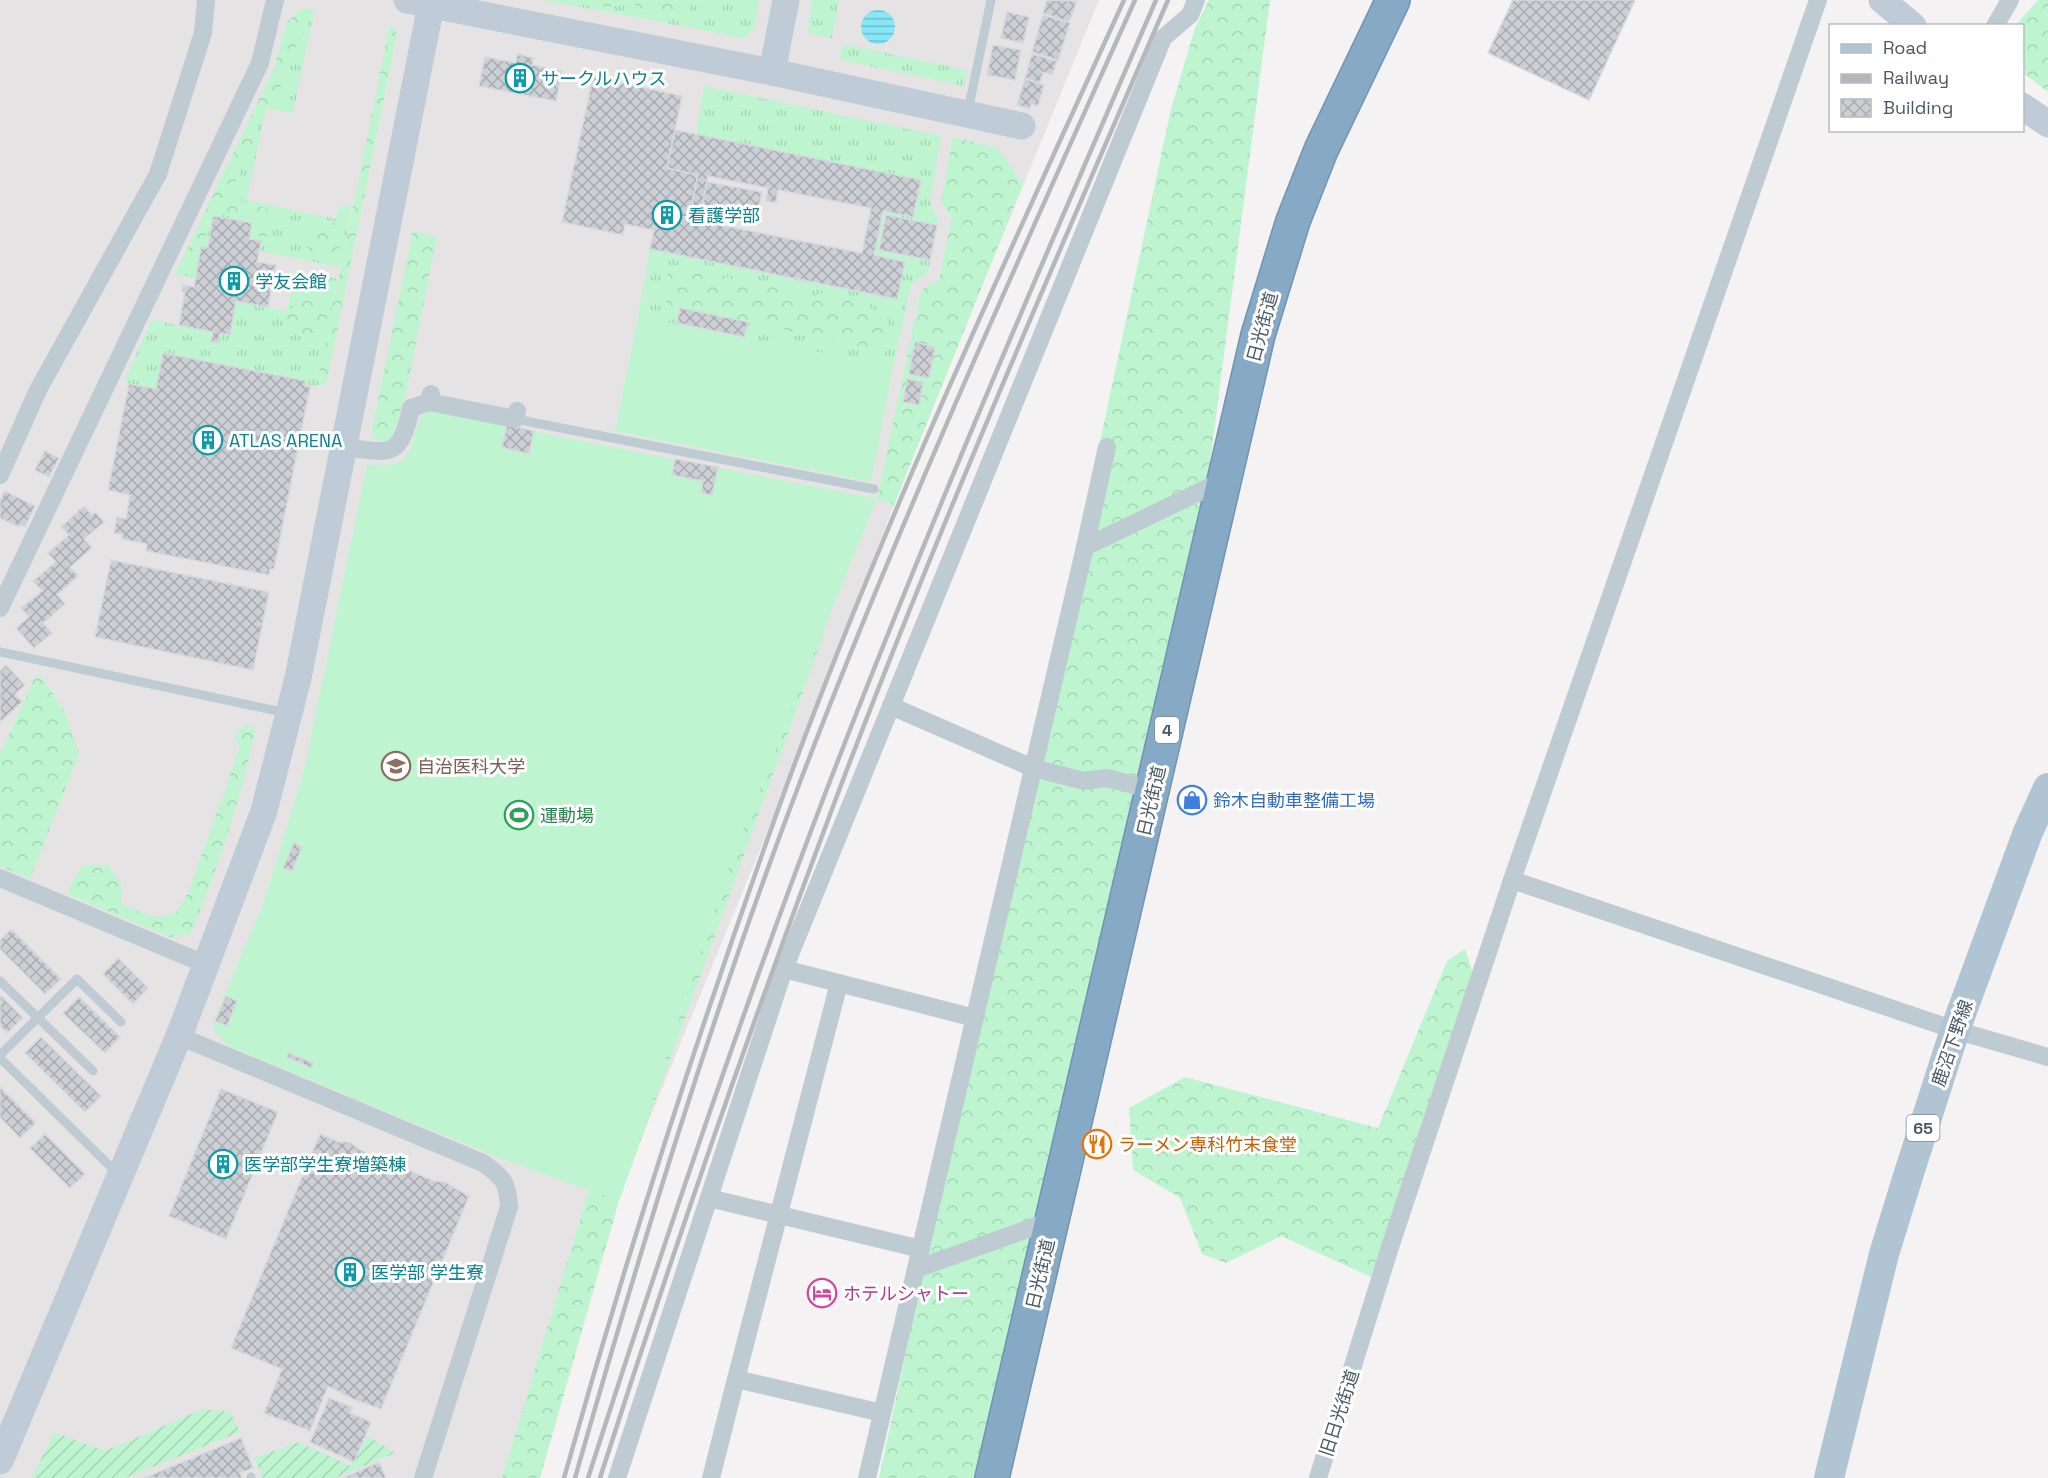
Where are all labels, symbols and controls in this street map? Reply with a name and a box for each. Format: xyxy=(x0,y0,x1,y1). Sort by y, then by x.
legend xyxy=(1829,24,2024,132)
text: Road xyxy=(1883,36,1927,59)
building icon: サークルハウス xyxy=(504,62,536,94)
text: Railway xyxy=(1883,66,1949,89)
place label: サークルハウス xyxy=(541,67,666,90)
text: Building xyxy=(1883,96,1953,119)
building icon: 看護学部 xyxy=(651,199,683,231)
place label: 看護学部 xyxy=(688,204,760,227)
building icon: 学友会館 xyxy=(218,265,250,297)
place label: 学友会館 xyxy=(255,270,327,293)
street label: 日光街道 xyxy=(1242,289,1282,365)
building icon: ATLAS ARENA xyxy=(192,424,224,456)
place label: ATLAS ARENA xyxy=(229,429,342,452)
road number: 4 xyxy=(1155,717,1179,743)
school or university icon: 自治医科大学 xyxy=(380,750,412,782)
place label: 自治医科大学 xyxy=(417,755,525,778)
street label: 日光街道 xyxy=(1132,763,1170,839)
shop icon: 鈴木自動車整備工場 xyxy=(1176,784,1208,816)
place label: 鈴木自動車整備工場 xyxy=(1213,789,1375,812)
sports icon: 運動場 xyxy=(503,799,535,831)
place label: 運動場 xyxy=(540,804,594,827)
street label: 鹿沼下野線 xyxy=(1926,997,1978,1089)
road number: 65 xyxy=(1906,1115,1940,1141)
restaurant icon: ラーメン専科竹末食堂 xyxy=(1081,1128,1113,1160)
place label: ラーメン専科竹末食堂 xyxy=(1118,1133,1297,1156)
building icon: 医学部学生寮増築棟 xyxy=(207,1148,239,1180)
place label: 医学部学生寮増築棟 xyxy=(244,1153,406,1176)
street label: 日光街道 xyxy=(1021,1236,1059,1312)
building icon: 医学部 学生寮 xyxy=(334,1256,366,1288)
place label: 医学部 学生寮 xyxy=(371,1261,484,1284)
hotel icon: ホテルシャトー xyxy=(806,1277,838,1309)
place label: ホテルシャトー xyxy=(843,1282,969,1305)
street label: 旧日光街道 xyxy=(1314,1367,1364,1459)

